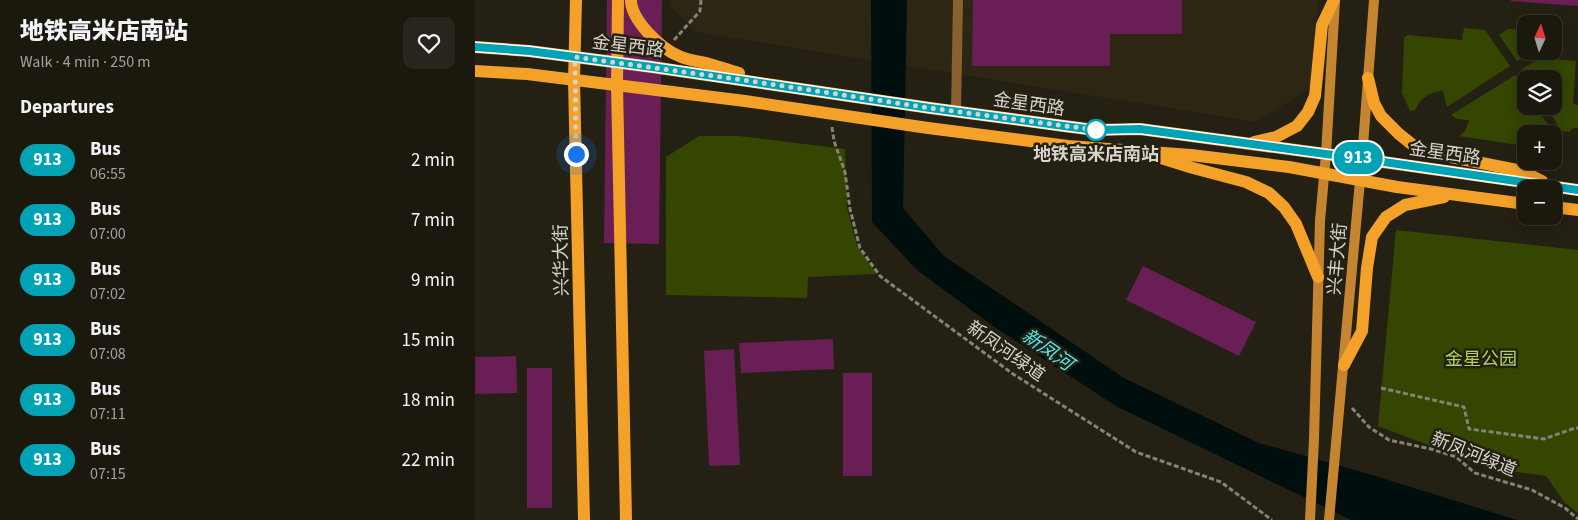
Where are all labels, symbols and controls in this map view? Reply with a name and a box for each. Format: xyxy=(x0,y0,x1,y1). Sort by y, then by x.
text: 地铁高米店南站 xyxy=(20,14,188,49)
north arrow xyxy=(1517,15,1563,60)
map controls xyxy=(1517,15,1562,225)
button: heart xyxy=(403,17,455,69)
street label: 金星西路 xyxy=(591,30,665,63)
text: Walk · 4 min · 250 m xyxy=(20,51,151,73)
button: layers xyxy=(1517,70,1562,115)
street label: 金星西路 xyxy=(992,87,1066,122)
text: Departures xyxy=(20,94,114,121)
marker: 地铁高米店南站 xyxy=(1085,119,1107,141)
button: + xyxy=(1517,125,1562,170)
text: Bus xyxy=(90,136,121,163)
street label: 金星西路 xyxy=(1408,136,1482,171)
your location xyxy=(564,142,589,167)
place label: 地铁高米店南站 xyxy=(1033,142,1159,167)
line badge: 913 xyxy=(1329,142,1387,174)
text: 913 xyxy=(1344,145,1372,170)
text: 913 xyxy=(33,147,62,172)
text: 2 min xyxy=(411,147,455,174)
text: 06:55 xyxy=(90,163,126,185)
button: − xyxy=(1517,180,1562,225)
text: Bus xyxy=(90,196,121,223)
text: 913 xyxy=(33,207,62,232)
text: 7 min xyxy=(411,207,455,234)
street label: 兴丰大街 xyxy=(1322,222,1353,296)
text: 07:00 xyxy=(90,223,126,245)
street label: 兴华大街 xyxy=(548,224,575,296)
text: Bus xyxy=(90,256,121,283)
text: 913 xyxy=(33,267,62,292)
text: 9 min xyxy=(411,267,455,294)
text: 07:02 xyxy=(90,283,126,305)
street label: 新凤河绿道 xyxy=(962,315,1050,387)
text: Bus xyxy=(90,316,121,343)
water label: 新凤河 xyxy=(1016,323,1081,380)
text: 913 xyxy=(33,327,62,352)
text: 15 min xyxy=(401,327,455,354)
text: 07:08 xyxy=(90,343,126,365)
park label: 金星公园 xyxy=(1445,347,1517,372)
text: Bus xyxy=(90,376,121,403)
text: 913 xyxy=(33,387,62,412)
text: 18 min xyxy=(401,387,455,414)
text: 07:11 xyxy=(90,403,126,425)
street label: 新凤河绿道 xyxy=(1427,426,1520,483)
text: Bus xyxy=(90,436,121,463)
text: 913 xyxy=(33,447,62,472)
text: 22 min xyxy=(401,447,455,474)
text: 07:15 xyxy=(90,463,126,485)

